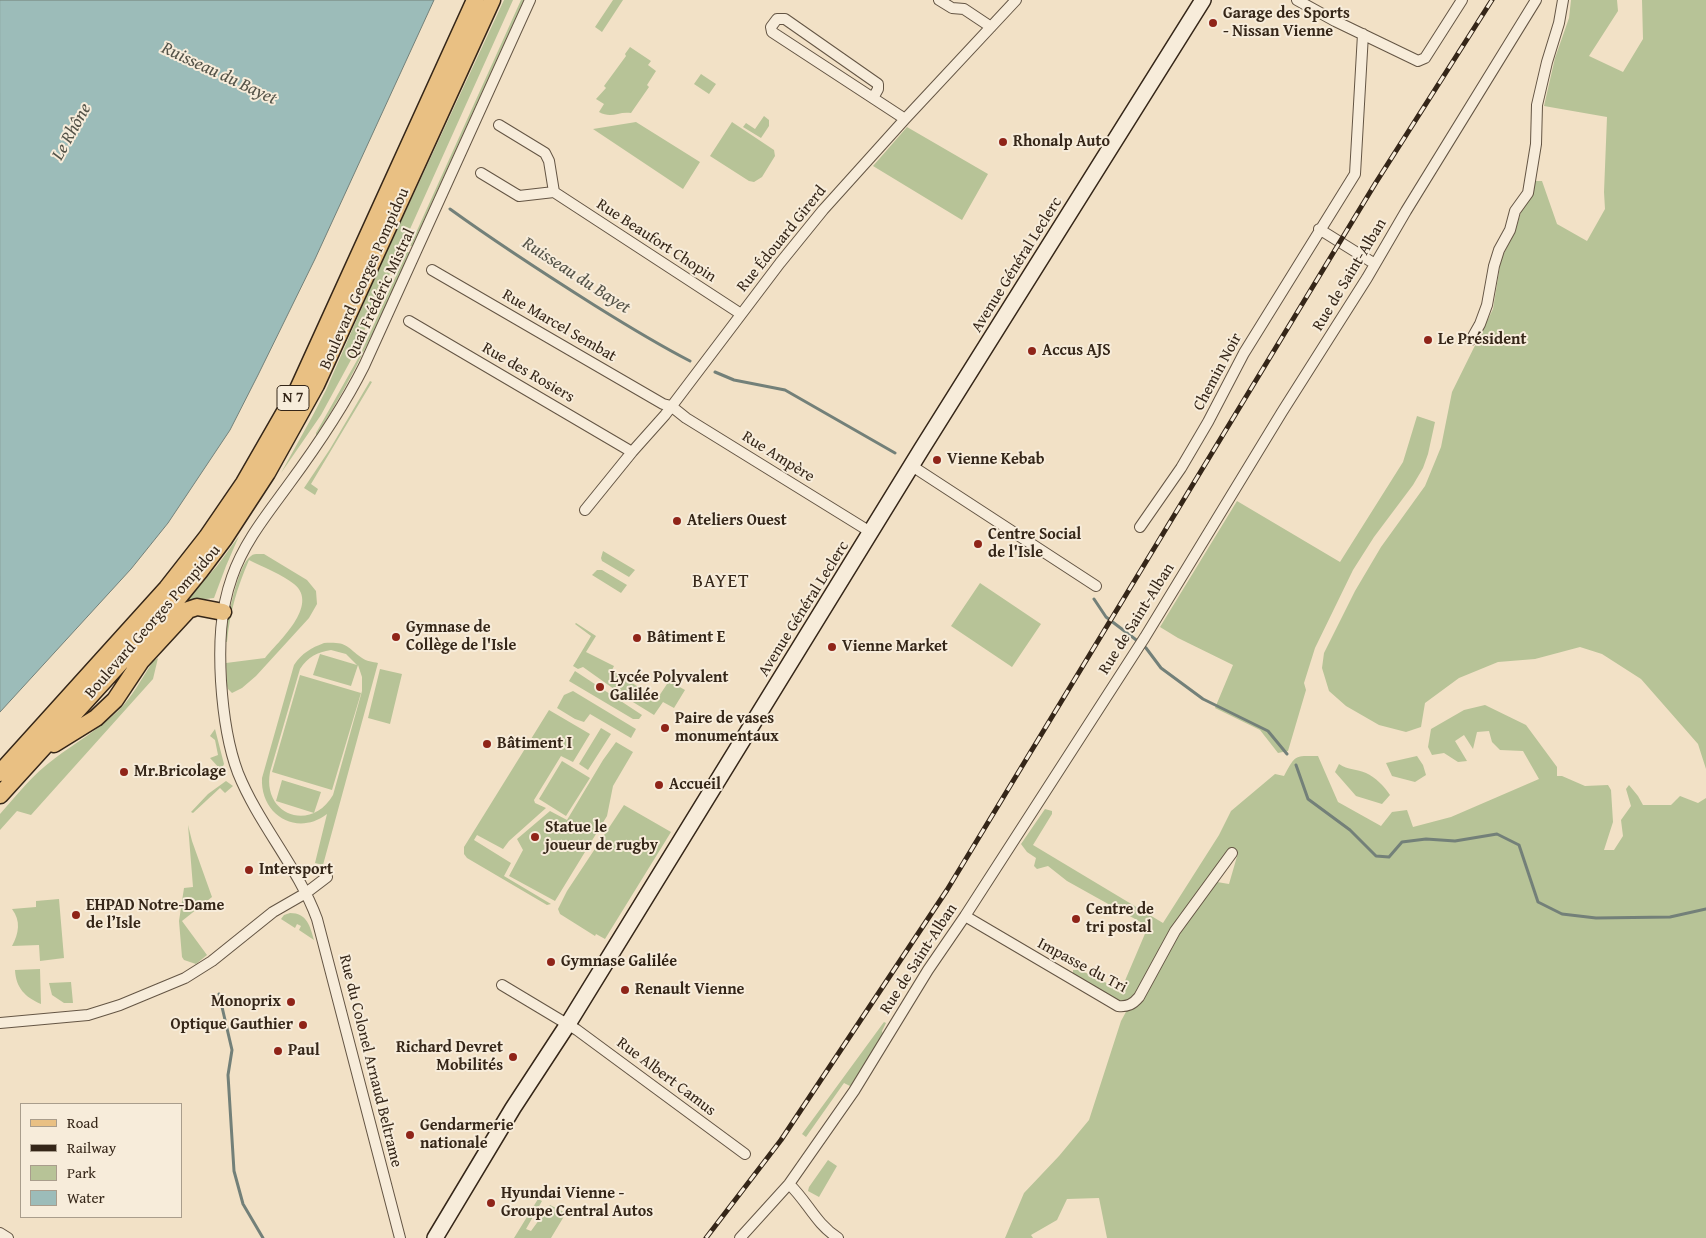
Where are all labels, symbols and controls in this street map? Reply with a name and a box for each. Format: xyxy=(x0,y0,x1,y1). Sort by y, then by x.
place label: Garage des Sports - Nissan Vienne xyxy=(1223,4,1350,42)
marker: Garage des Sports - Nissan Vienne xyxy=(1207,17,1219,29)
water label: Ruisseau du Bayet xyxy=(158,38,280,110)
water label: Le Rhône xyxy=(48,100,96,164)
place label: Rhonalp Auto xyxy=(1013,132,1110,152)
marker: Rhonalp Auto xyxy=(997,136,1009,148)
street label: Rue Édouard Girerd xyxy=(733,182,831,296)
street label: Boulevard Georges Pompidou xyxy=(316,185,414,373)
street label: Avenue Général Leclerc xyxy=(968,194,1066,336)
street label: Rue Beaufort Chopin xyxy=(593,195,719,287)
street label: Rue de Saint-Alban xyxy=(1309,215,1391,335)
street label: Quai Frédéric Mistral xyxy=(342,226,420,362)
water label: Ruisseau du Bayet xyxy=(518,233,634,319)
street label: Rue Marcel Sembat xyxy=(499,286,619,366)
street label: Chemin Noir xyxy=(1190,330,1246,414)
place label: Le Président xyxy=(1438,330,1527,350)
marker: Le Président xyxy=(1422,334,1434,346)
street label: Rue des Rosiers xyxy=(478,339,578,407)
place label: Accus AJS xyxy=(1042,341,1111,361)
marker: Accus AJS xyxy=(1026,345,1038,357)
road number: N 7 xyxy=(277,386,309,410)
street label: Rue Ampère xyxy=(738,427,818,487)
place label: Vienne Kebab xyxy=(947,450,1044,470)
marker: Vienne Kebab xyxy=(931,454,943,466)
place label: Ateliers Ouest xyxy=(687,511,787,531)
marker: Ateliers Ouest xyxy=(671,515,683,527)
place label: Centre Social de l'Isle xyxy=(988,525,1081,563)
street label: Avenue Général Leclerc xyxy=(755,538,853,680)
marker: Centre Social de l'Isle xyxy=(972,538,984,550)
street label: Boulevard Georges Pompidou xyxy=(81,541,225,703)
street label: Rue de Saint-Alban xyxy=(1095,560,1179,678)
district label: BAYET xyxy=(692,571,750,593)
place label: Gymnase de Collège de l'Isle xyxy=(406,618,516,656)
place label: Bâtiment E xyxy=(647,628,725,648)
marker: Gymnase de Collège de l'Isle xyxy=(390,631,402,643)
marker: Bâtiment E xyxy=(631,632,643,644)
place label: Vienne Market xyxy=(842,637,948,657)
marker: Vienne Market xyxy=(826,641,838,653)
place label: Lycée Polyvalent Galilée xyxy=(610,668,729,706)
marker: Lycée Polyvalent Galilée xyxy=(594,681,606,693)
place label: Paire de vases monumentaux xyxy=(675,709,779,747)
marker: Paire de vases monumentaux xyxy=(659,722,671,734)
place label: Bâtiment I xyxy=(497,734,572,754)
marker: Bâtiment I xyxy=(481,738,493,750)
place label: Mr.Bricolage xyxy=(134,762,226,782)
marker: Mr.Bricolage xyxy=(118,766,130,778)
place label: Accueil xyxy=(669,775,721,795)
marker: Accueil xyxy=(653,779,665,791)
place label: Statue le joueur de rugby xyxy=(545,818,658,856)
marker: Statue le joueur de rugby xyxy=(529,831,541,843)
place label: Intersport xyxy=(259,860,333,880)
marker: Intersport xyxy=(243,864,255,876)
place label: EHPAD Notre-Dame de l’Isle xyxy=(86,896,224,934)
street label: Rue de Saint-Alban xyxy=(876,900,962,1018)
place label: Centre de tri postal xyxy=(1086,900,1154,938)
marker: EHPAD Notre-Dame de l’Isle xyxy=(70,909,82,921)
marker: Centre de tri postal xyxy=(1070,913,1082,925)
street label: Impasse du Tri xyxy=(1034,934,1130,998)
place label: Gymnase Galilée xyxy=(561,952,677,972)
street label: Rue du Colonel Arnaud Beltrame xyxy=(334,953,406,1169)
marker: Gymnase Galilée xyxy=(545,956,557,968)
place label: Renault Vienne xyxy=(635,980,744,1000)
marker: Renault Vienne xyxy=(619,984,631,996)
place label: Monoprix xyxy=(211,992,281,1012)
marker: Monoprix xyxy=(285,996,297,1008)
place label: Optique Gauthier xyxy=(171,1015,293,1035)
marker: Optique Gauthier xyxy=(297,1019,309,1031)
street label: Rue Albert Camus xyxy=(613,1034,719,1120)
place label: Richard Devret Mobilités xyxy=(396,1038,503,1076)
place label: Paul xyxy=(288,1041,320,1061)
marker: Paul xyxy=(272,1045,284,1057)
marker: Richard Devret Mobilités xyxy=(507,1051,519,1063)
legend xyxy=(20,1103,182,1218)
text: Road xyxy=(67,1112,98,1133)
place label: Gendarmerie nationale xyxy=(420,1116,514,1154)
marker: Gendarmerie nationale xyxy=(404,1129,416,1141)
text: Railway xyxy=(67,1137,116,1158)
text: Park xyxy=(67,1162,96,1183)
place label: Hyundai Vienne - Groupe Central Autos xyxy=(501,1184,653,1222)
text: Water xyxy=(67,1187,105,1208)
marker: Hyundai Vienne - Groupe Central Autos xyxy=(485,1197,497,1209)

